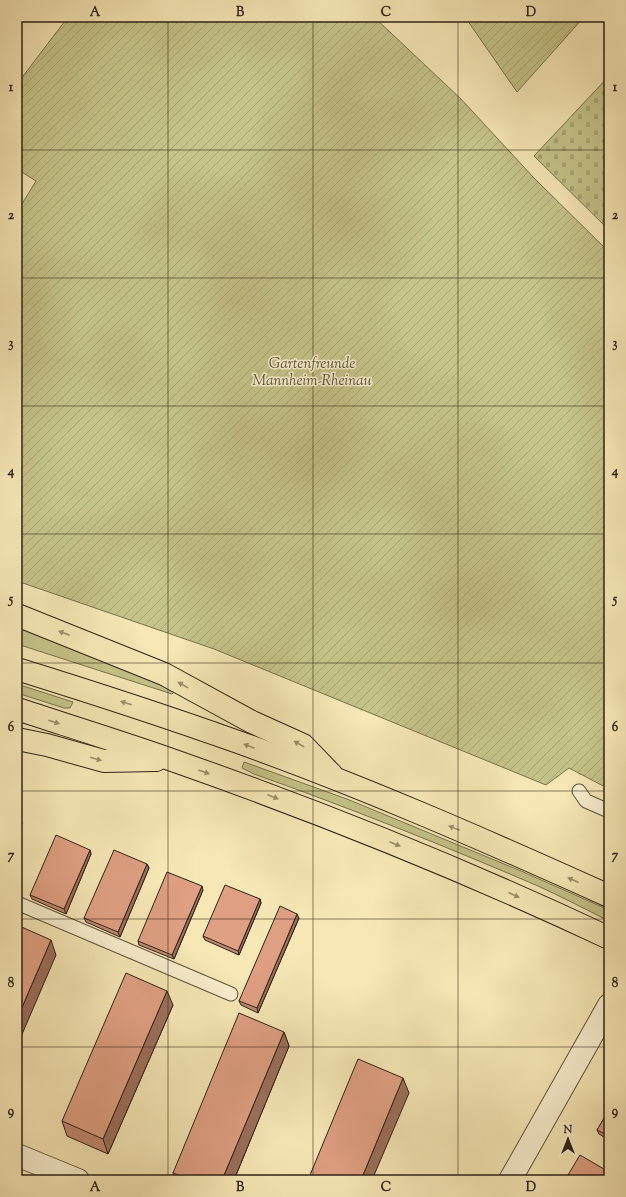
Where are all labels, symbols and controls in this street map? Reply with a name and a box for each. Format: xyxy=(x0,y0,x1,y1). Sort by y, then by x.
text: A xyxy=(90,4,101,22)
text: B xyxy=(236,4,245,22)
text: C xyxy=(381,4,391,22)
text: D xyxy=(526,4,536,22)
text: 1 xyxy=(9,79,14,97)
text: 1 xyxy=(613,79,618,97)
text: 2 xyxy=(8,207,15,225)
text: 2 xyxy=(612,207,619,225)
text: 3 xyxy=(8,335,14,353)
text: 3 xyxy=(612,335,618,353)
park label: Gartenfreunde Mannheim-Rheinau xyxy=(252,354,372,392)
text: 4 xyxy=(7,463,15,481)
text: 4 xyxy=(611,463,619,481)
text: 5 xyxy=(8,591,14,609)
text: 5 xyxy=(612,591,618,609)
one-way arrow xyxy=(58,630,70,636)
one-way arrow xyxy=(177,681,189,688)
one-way arrow xyxy=(119,700,131,706)
text: 6 xyxy=(8,719,15,737)
one-way arrow xyxy=(48,719,60,725)
text: 6 xyxy=(612,719,619,737)
one-way arrow xyxy=(293,741,305,747)
one-way arrow xyxy=(242,742,254,748)
one-way arrow xyxy=(90,756,102,762)
one-way arrow xyxy=(198,769,210,775)
one-way arrow xyxy=(268,795,280,801)
one-way arrow xyxy=(449,825,460,831)
one-way arrow xyxy=(389,841,400,847)
text: 7 xyxy=(8,847,15,865)
text: 7 xyxy=(612,847,619,865)
one-way arrow xyxy=(568,877,579,883)
one-way arrow xyxy=(509,892,520,898)
text: 8 xyxy=(8,975,15,993)
text: 8 xyxy=(612,975,619,993)
text: 9 xyxy=(8,1103,15,1121)
text: 9 xyxy=(612,1103,619,1121)
north arrow xyxy=(548,1119,588,1159)
text: N xyxy=(563,1122,573,1138)
text: A xyxy=(90,1179,101,1197)
text: B xyxy=(236,1179,245,1197)
text: C xyxy=(381,1179,391,1197)
text: D xyxy=(526,1179,536,1197)

